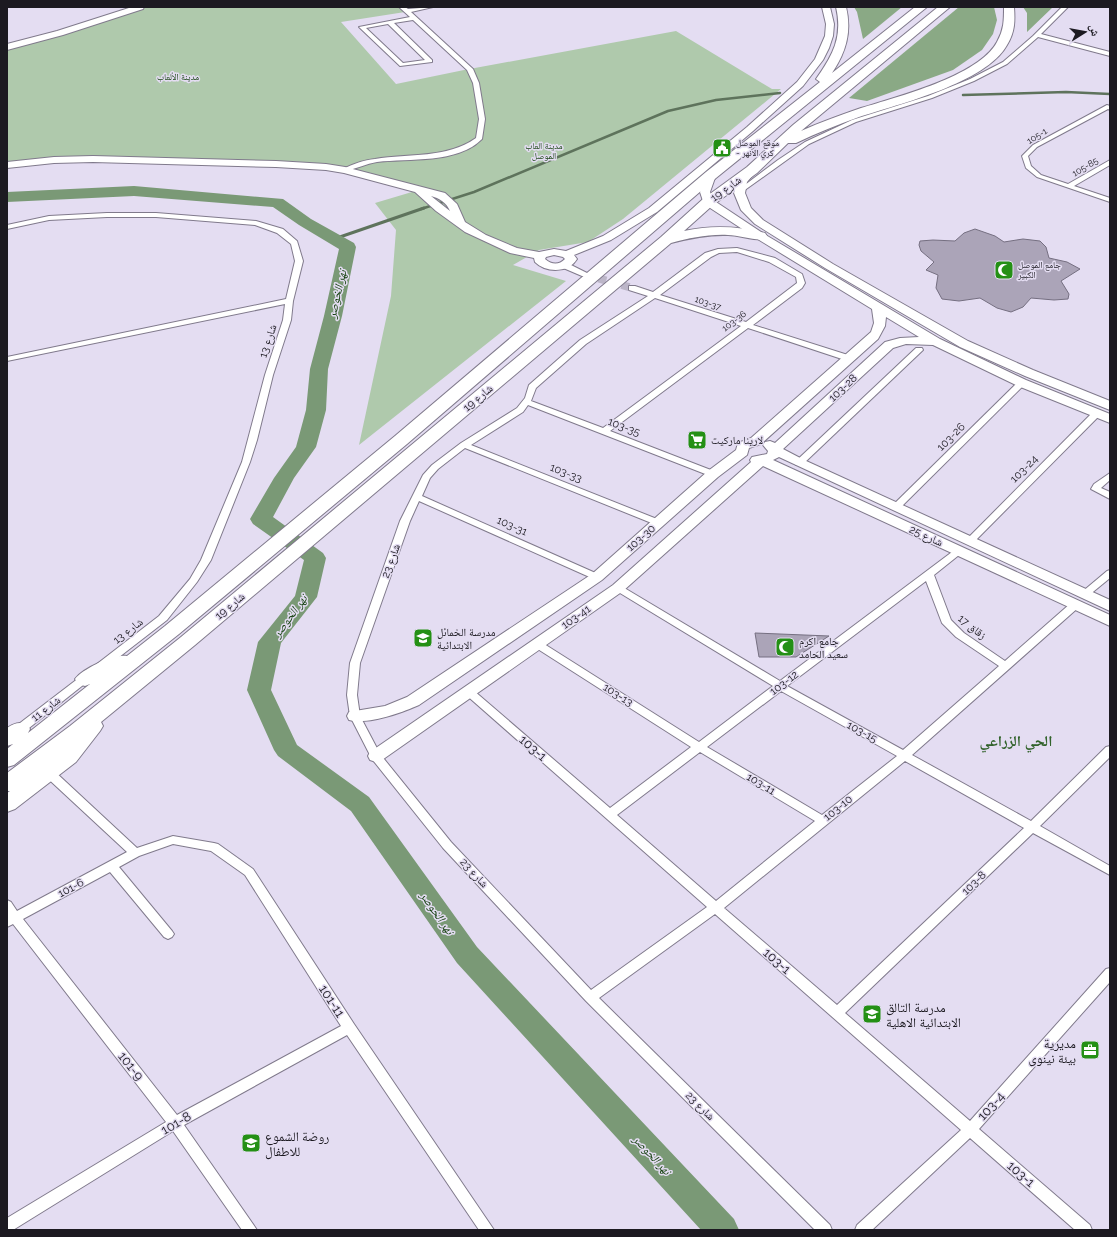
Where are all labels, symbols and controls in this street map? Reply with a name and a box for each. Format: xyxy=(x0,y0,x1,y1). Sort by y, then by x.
north arrow xyxy=(1065,12,1105,52)
text: ش xyxy=(1086,23,1102,38)
park label: مدينة الألعاب xyxy=(157,72,199,82)
street label: 105-1 xyxy=(1025,126,1049,146)
public building icon: موقع الموصل - كري الانهر xyxy=(711,137,733,159)
place label: موقع الموصل - كري الانهر xyxy=(736,138,779,160)
park label: مدينة العاب الموصل xyxy=(525,141,563,161)
street label: 105-85 xyxy=(1070,155,1100,179)
street label: شارع 19 xyxy=(708,173,744,205)
mosque icon: جامع الموصل الكبير xyxy=(993,259,1015,281)
place label: جامع الموصل الكبير xyxy=(1017,260,1061,280)
water label: نهر الخوصر xyxy=(324,266,350,320)
street label: 103-37 xyxy=(693,294,723,312)
street label: 103-36 xyxy=(720,308,749,333)
street label: شارع 13 xyxy=(257,323,279,359)
street label: 103-28 xyxy=(826,372,860,404)
street label: شارع 19 xyxy=(460,382,496,414)
street label: 103-35 xyxy=(606,415,642,439)
street label: 103-26 xyxy=(934,420,968,454)
supermarket icon: لارينا ماركيت xyxy=(686,429,708,451)
place label: لارينا ماركيت xyxy=(711,434,763,447)
street label: 103-24 xyxy=(1008,453,1040,485)
street label: 103-33 xyxy=(548,461,584,485)
street label: 103-31 xyxy=(495,514,530,539)
street label: 103-30 xyxy=(624,522,658,554)
street label: شارع 25 xyxy=(907,523,945,549)
street label: شارع 23 xyxy=(379,542,403,580)
street label: شارع 19 xyxy=(212,590,248,622)
water label: نهر الخوصر xyxy=(269,590,312,641)
street label: 103-41 xyxy=(559,602,593,632)
street label: زقاق 17 xyxy=(955,612,989,642)
street label: شارع 13 xyxy=(110,615,146,647)
place label: مدرسة الخمائل الابتدائية xyxy=(437,626,496,652)
school or university icon: مدرسة الخمائل الابتدائية xyxy=(412,627,434,649)
place label: جامع اكرم سعيد الحامد xyxy=(799,635,848,661)
mosque icon: جامع اكرم سعيد الحامد xyxy=(774,636,796,658)
street label: 103-12 xyxy=(767,668,801,698)
street label: 103-13 xyxy=(601,681,635,709)
street label: شارع 11 xyxy=(29,694,63,724)
street label: 103-15 xyxy=(845,718,879,746)
street label: 103-1 xyxy=(516,732,550,764)
district label: الحي الزراعي xyxy=(980,732,1052,753)
street label: 103-11 xyxy=(744,770,778,798)
street label: 103-10 xyxy=(821,792,855,824)
street label: شارع 23 xyxy=(457,856,491,890)
street label: 103-8 xyxy=(959,868,989,898)
street label: 101-6 xyxy=(56,876,86,900)
water label: نهر الخوصر xyxy=(417,888,458,939)
street label: 103-1 xyxy=(760,945,794,977)
street label: 101-11 xyxy=(316,982,348,1020)
place label: مدرسة التالق الابتدائية الاهلية xyxy=(886,1000,961,1030)
school or university icon: مدرسة التالق الابتدائية الاهلية xyxy=(861,1003,883,1025)
place label: مديرية بيئة نينوى xyxy=(1029,1036,1076,1067)
office icon: مديرية بيئة نينوى xyxy=(1079,1039,1101,1061)
street label: 101-9 xyxy=(115,1049,147,1084)
street label: شارع 23 xyxy=(683,1089,717,1123)
street label: 103-4 xyxy=(974,1089,1008,1123)
street label: 101-8 xyxy=(158,1108,194,1138)
place label: روضة الشموع للاطفال xyxy=(265,1129,329,1160)
school or university icon: روضة الشموع للاطفال xyxy=(240,1132,262,1154)
water label: نهر الخوصر xyxy=(629,1132,676,1180)
street label: 103-1 xyxy=(1004,1158,1038,1190)

